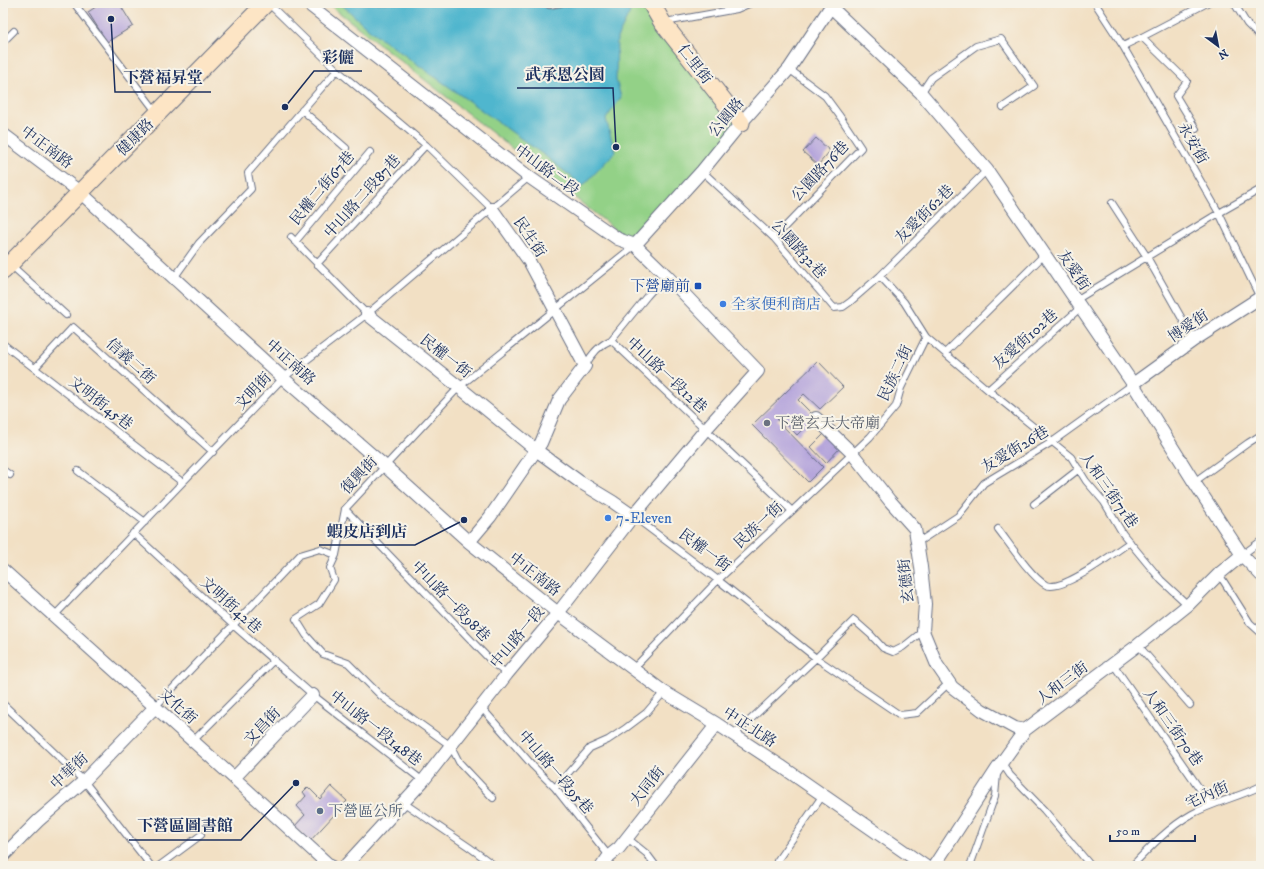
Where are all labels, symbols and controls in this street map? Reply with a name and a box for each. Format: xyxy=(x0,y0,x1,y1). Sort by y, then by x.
north arrow xyxy=(1198,26,1238,66)
street label: 仁里街 xyxy=(673,41,716,88)
callout: 彩儷 xyxy=(314,43,362,71)
text: N xyxy=(1215,45,1230,62)
text: 彩儷 xyxy=(322,48,354,68)
callout: 武承恩公園 xyxy=(517,60,613,88)
callout: 下營福昇堂 xyxy=(115,64,211,92)
text: 武承恩公園 xyxy=(525,65,605,85)
text: 下營福昇堂 xyxy=(123,68,203,88)
street label: 公園路 xyxy=(705,94,748,141)
street label: 健康路 xyxy=(113,115,158,160)
street label: 永安街 xyxy=(1173,119,1212,167)
street label: 中正南路 xyxy=(17,122,76,173)
street label: 公園路76巷 xyxy=(788,137,853,205)
street label: 中山路二段 xyxy=(511,141,583,200)
street label: 民權二街67巷 xyxy=(286,147,359,229)
street label: 中山路二段87巷 xyxy=(320,151,405,242)
street label: 友愛街62巷 xyxy=(891,181,958,248)
street label: 民生街 xyxy=(509,213,550,261)
street label: 公園路32巷 xyxy=(767,216,830,283)
street label: 友愛街 xyxy=(1053,246,1094,294)
place label: 下營廟前 xyxy=(630,277,690,296)
marker: 下營廟前 xyxy=(693,281,703,291)
place label: 全家便利商店 xyxy=(731,295,821,314)
marker: 全家便利商店 xyxy=(718,299,728,309)
street label: 友愛街102巷 xyxy=(989,305,1062,373)
street label: 博愛街 xyxy=(1164,306,1212,347)
street label: 民權一街 xyxy=(416,330,475,382)
street label: 中山路一段12巷 xyxy=(623,333,711,417)
street label: 信義二街 xyxy=(102,334,159,389)
street label: 中正南路 xyxy=(262,335,319,390)
street label: 民族二街 xyxy=(874,342,917,404)
street label: 文明街 xyxy=(231,368,276,414)
street label: 文明街45巷 xyxy=(65,373,136,434)
place label: 下營玄天大帝廟 xyxy=(775,414,880,433)
marker: 下營玄天大帝廟 xyxy=(762,418,772,428)
street label: 友愛街26巷 xyxy=(978,422,1052,477)
street label: 人和三街71巷 xyxy=(1075,449,1142,532)
street label: 復興街 xyxy=(337,452,382,498)
street label: 民族一街 xyxy=(730,498,787,553)
place label: 7-Eleven xyxy=(616,509,672,528)
marker: 7-Eleven xyxy=(603,513,613,523)
callout: 蝦皮店到店 xyxy=(319,517,415,545)
text: 蝦皮店到店 xyxy=(327,522,407,542)
street label: 民權一街 xyxy=(675,525,734,576)
street label: 中正南路 xyxy=(505,548,564,600)
street label: 中山路一段98巷 xyxy=(407,557,494,646)
street label: 玄德街 xyxy=(895,558,918,604)
street label: 文明街42巷 xyxy=(196,573,265,638)
street label: 中山路一段 xyxy=(486,602,549,672)
street label: 人和三街 xyxy=(1033,658,1092,709)
street label: 文化街 xyxy=(155,684,201,728)
street label: 人和三街70巷 xyxy=(1139,685,1206,770)
street label: 中山路一段148巷 xyxy=(326,687,426,770)
street label: 中正北路 xyxy=(719,703,780,752)
street label: 文昌街 xyxy=(240,704,285,749)
street label: 中山路一段95巷 xyxy=(514,726,597,818)
street label: 中華街 xyxy=(46,749,92,794)
street label: 大同街 xyxy=(626,763,669,810)
street label: 宅內街 xyxy=(1183,778,1232,813)
place label: 下營區公所 xyxy=(328,802,403,821)
marker: 下營區公所 xyxy=(315,806,325,816)
callout: 下營區圖書館 xyxy=(129,812,241,840)
text: 下營區圖書館 xyxy=(137,816,233,836)
scale bar xyxy=(1110,817,1195,843)
text: 50 m xyxy=(1116,824,1140,839)

